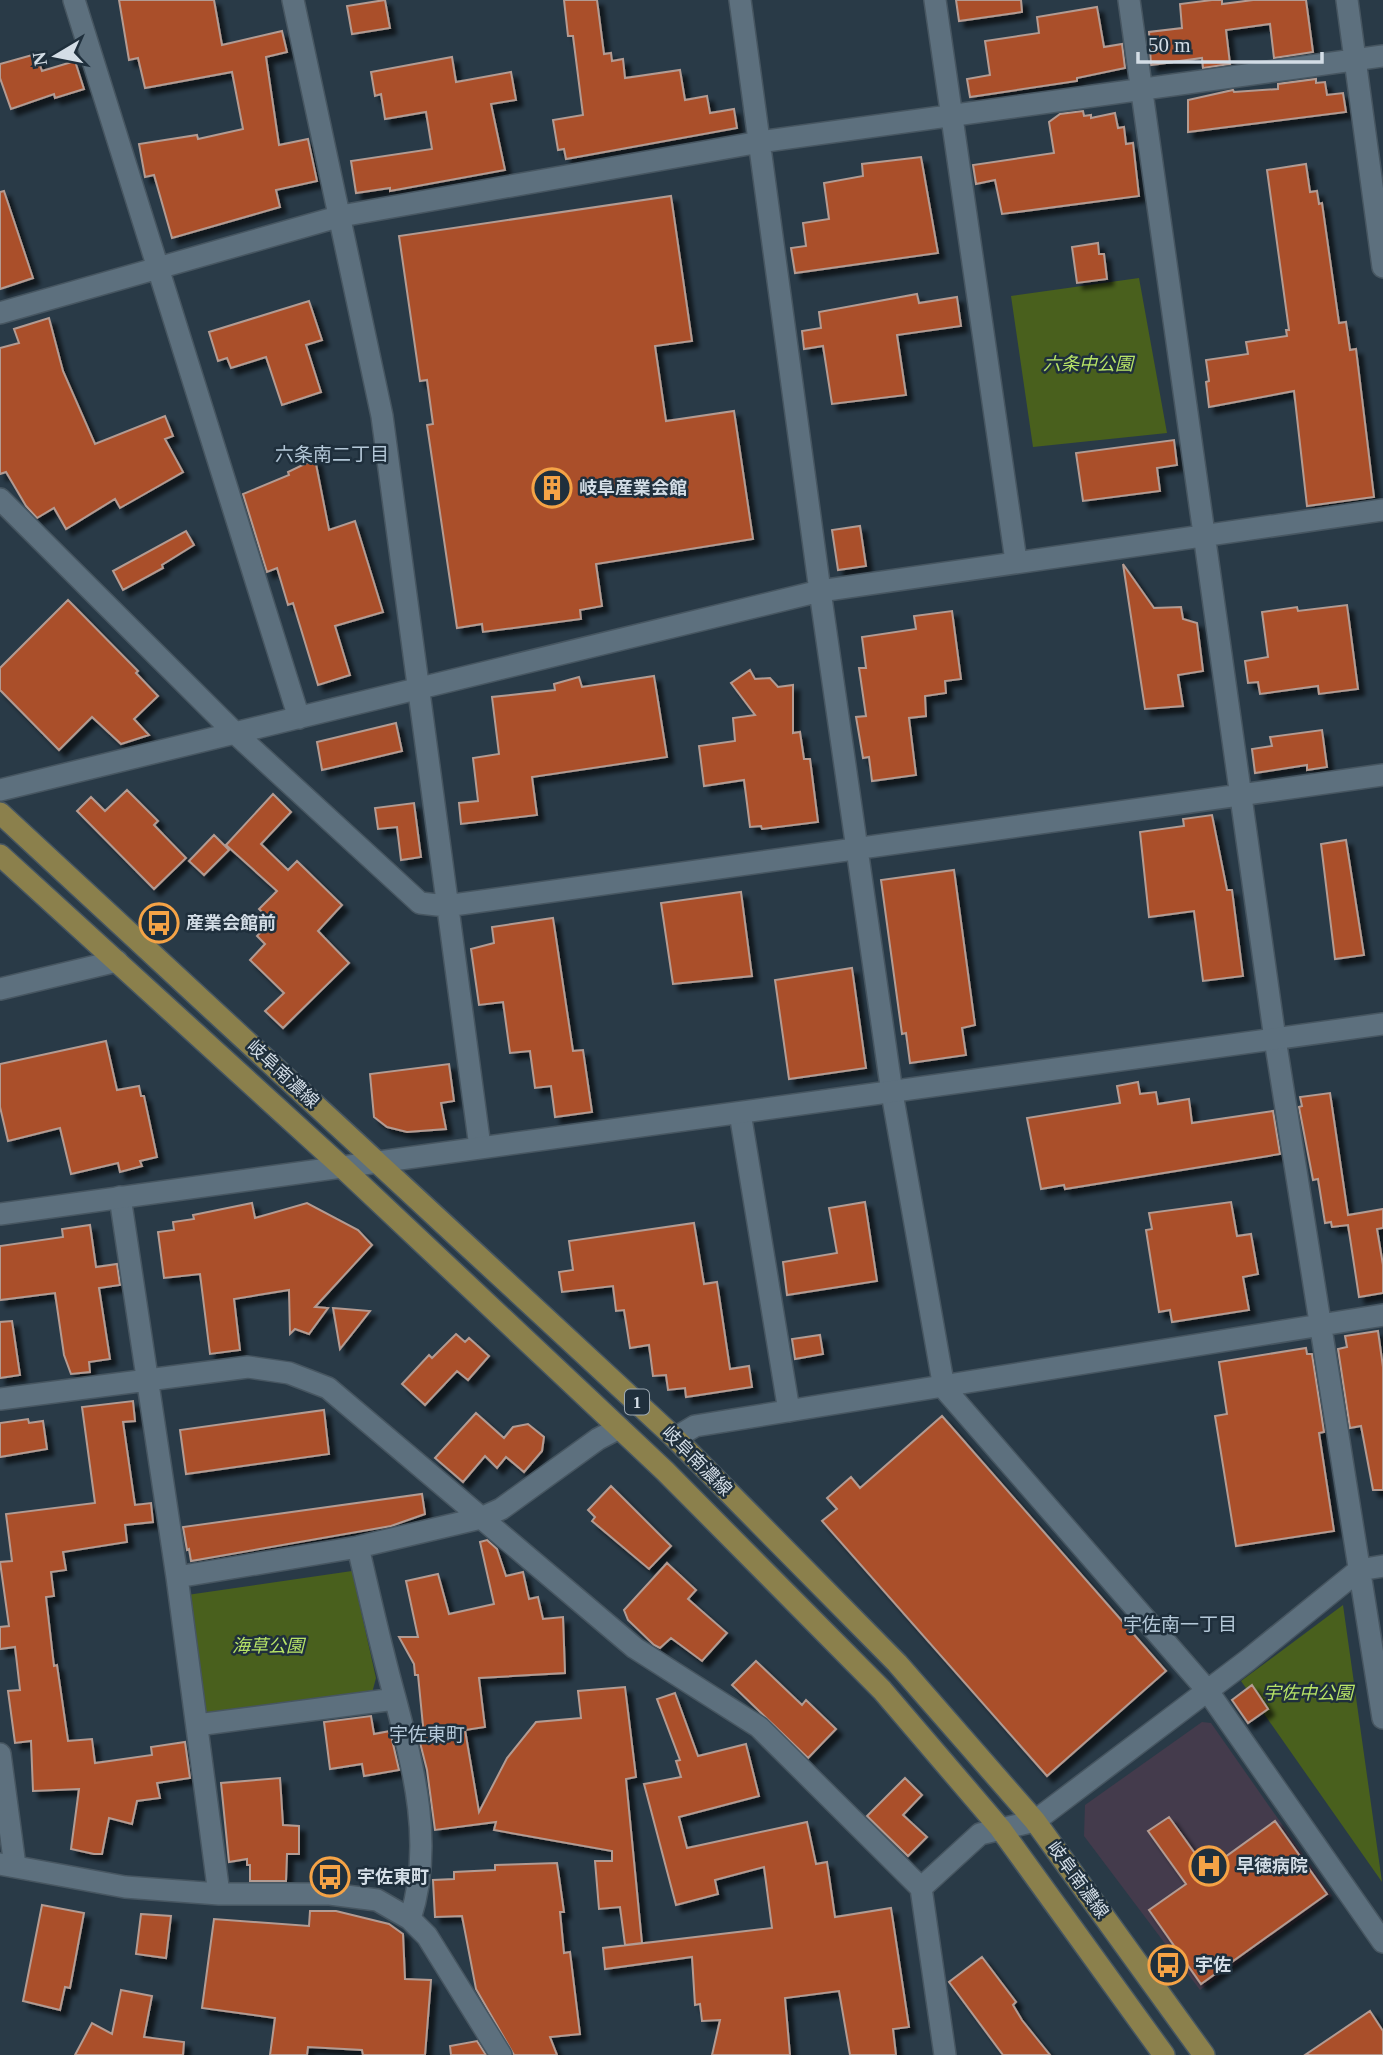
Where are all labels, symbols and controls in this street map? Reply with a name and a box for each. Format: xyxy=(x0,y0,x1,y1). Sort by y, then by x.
north arrow xyxy=(21,21,91,91)
scale bar xyxy=(1138,21,1322,65)
text: 50 m xyxy=(1148,33,1191,57)
text: N xyxy=(28,50,51,67)
park label: 六条中公園 xyxy=(1043,354,1136,374)
district label: 六条南二丁目 xyxy=(275,444,389,465)
building icon: 岐阜産業会館 xyxy=(531,467,573,509)
place label: 岐阜産業会館 xyxy=(579,478,687,498)
bus stop icon: 産業会館前 xyxy=(138,902,180,944)
place label: 産業会館前 xyxy=(186,913,276,933)
street label: 岐阜南濃線 xyxy=(243,1036,323,1112)
road number: 1 xyxy=(625,1390,649,1414)
street label: 岐阜南濃線 xyxy=(658,1422,736,1500)
district label: 宇佐南一丁目 xyxy=(1123,1614,1237,1635)
park label: 海草公園 xyxy=(232,1636,307,1656)
park label: 宇佐中公園 xyxy=(1263,1683,1356,1703)
district label: 宇佐東町 xyxy=(389,1724,465,1745)
street label: 岐阜南濃線 xyxy=(1043,1838,1113,1922)
hospital icon: 早徳病院 xyxy=(1188,1845,1230,1887)
bus stop icon: 宇佐東町 xyxy=(309,1856,351,1898)
place label: 早徳病院 xyxy=(1236,1856,1308,1876)
place label: 宇佐東町 xyxy=(357,1867,429,1887)
bus stop icon: 宇佐 xyxy=(1147,1944,1189,1986)
place label: 宇佐 xyxy=(1195,1955,1231,1975)

